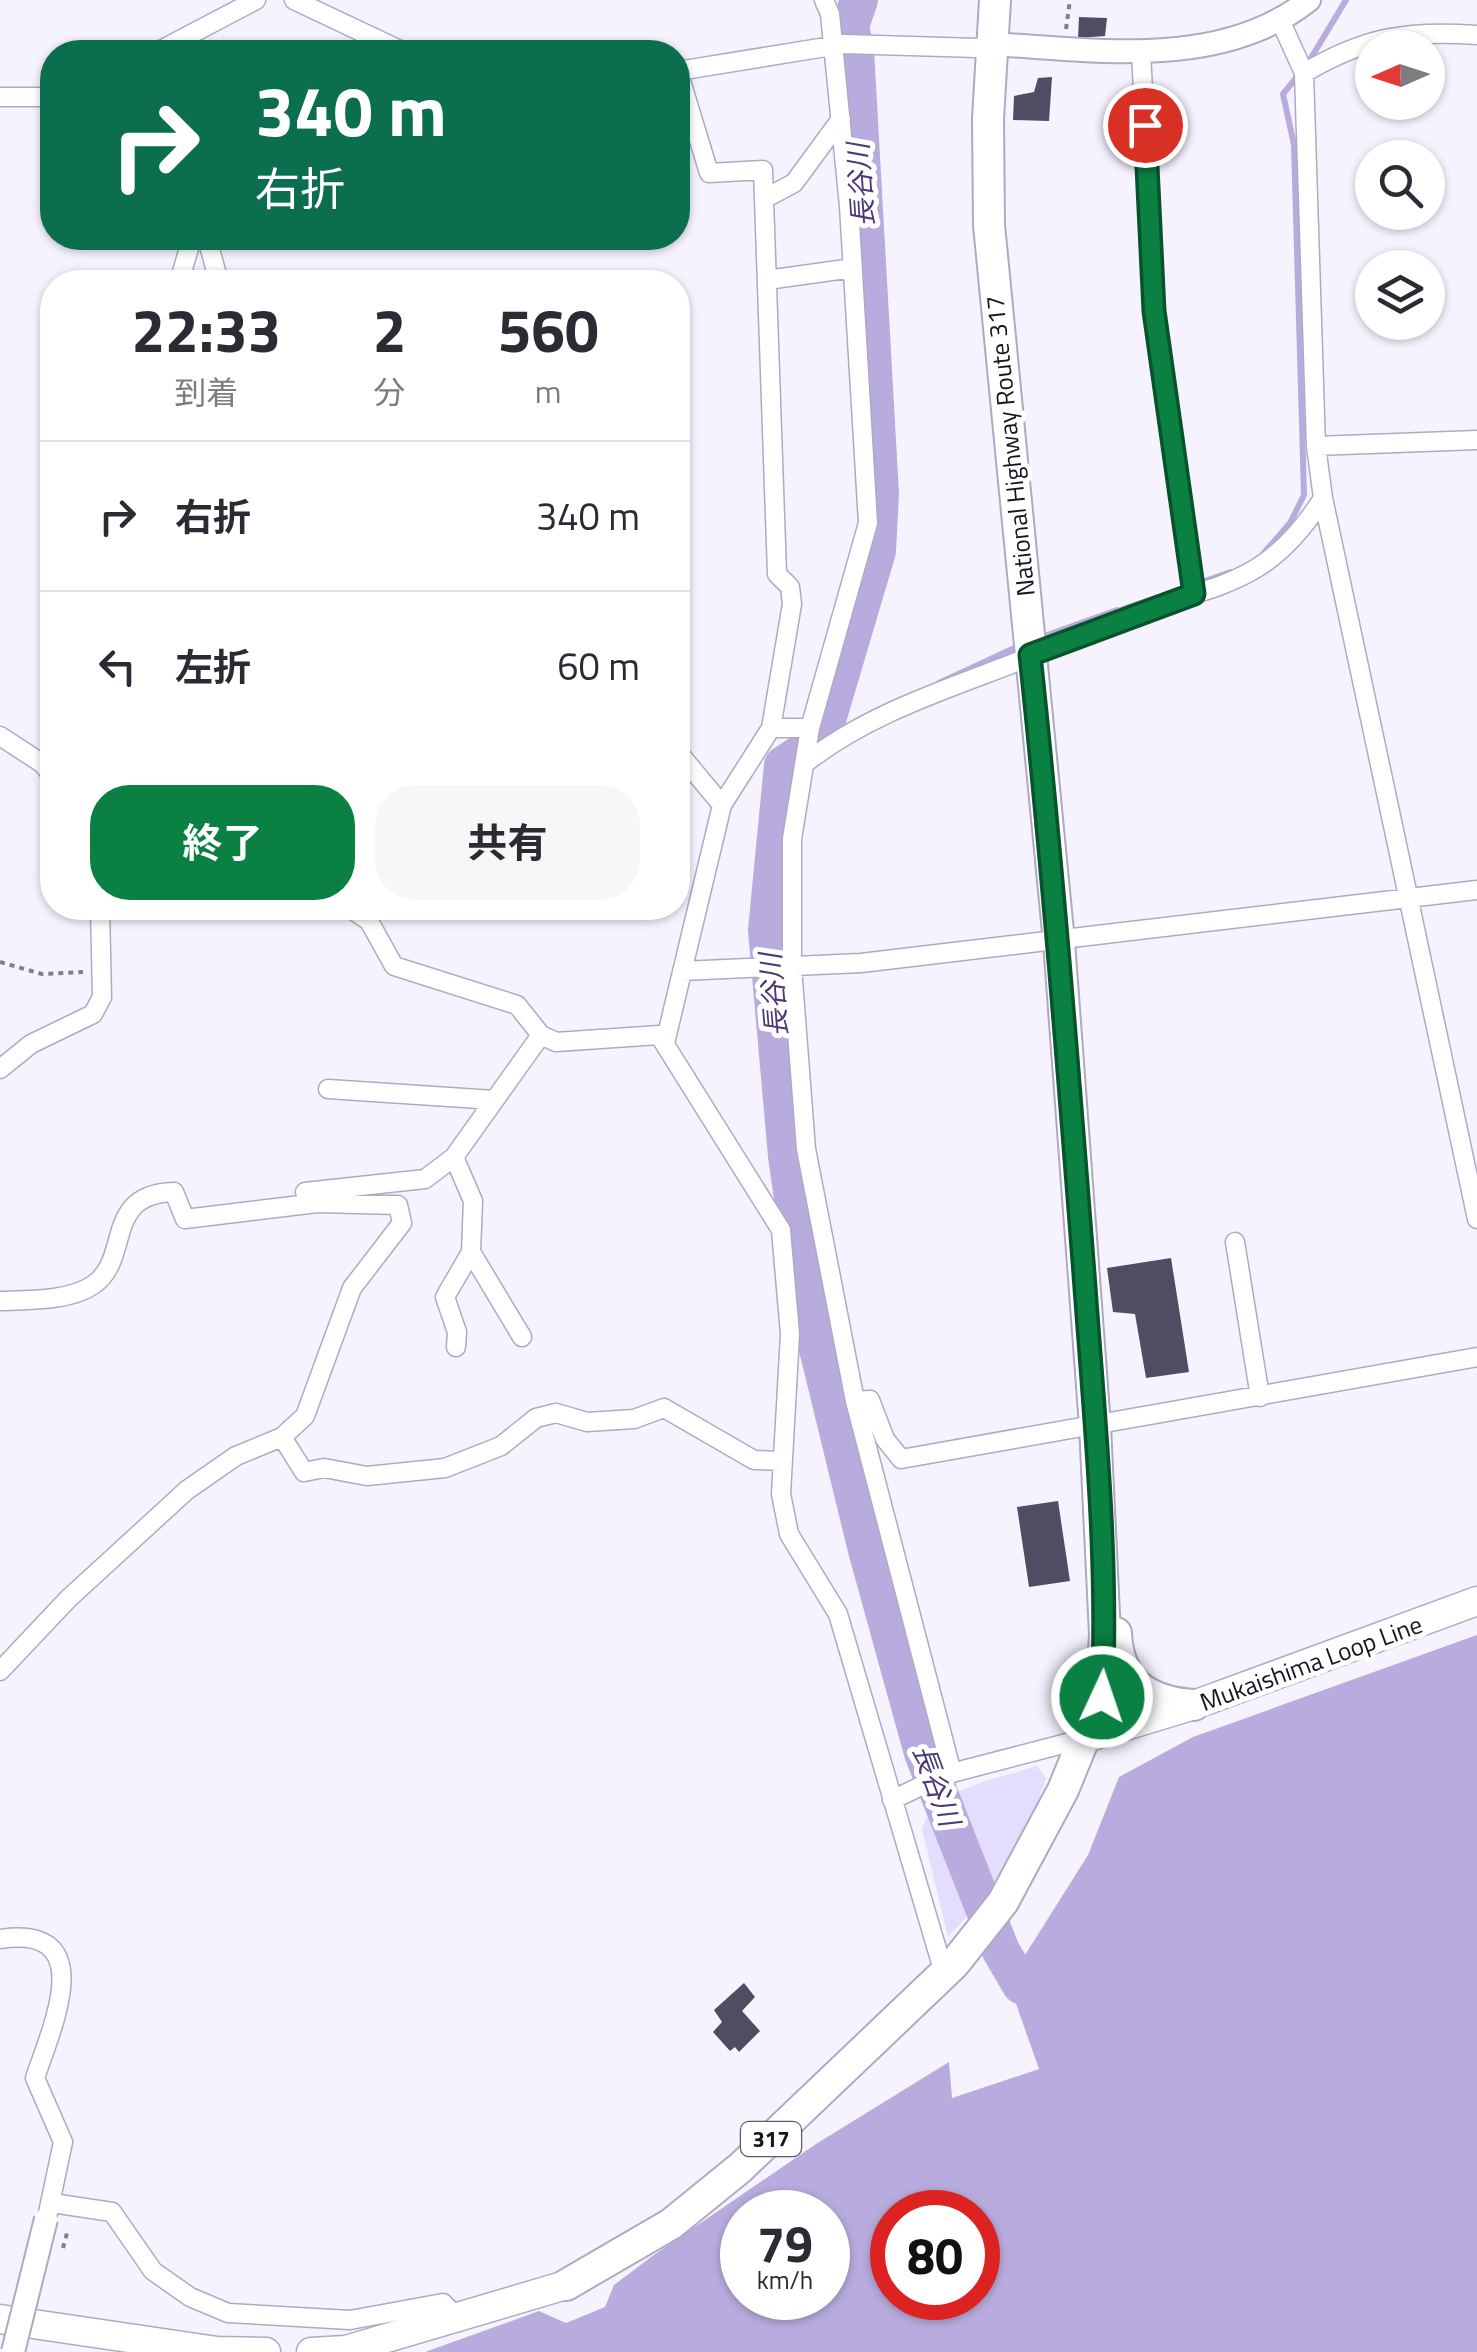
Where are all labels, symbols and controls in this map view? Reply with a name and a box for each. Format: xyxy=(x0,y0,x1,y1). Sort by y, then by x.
north arrow xyxy=(1355,30,1445,120)
map controls xyxy=(1355,30,1445,340)
text: 340 m xyxy=(255,57,447,163)
icon: right xyxy=(90,80,220,210)
pin xyxy=(1103,83,1188,168)
icon: arrive xyxy=(1118,98,1173,153)
water label: 長谷川 xyxy=(835,139,884,228)
button: search xyxy=(1355,140,1445,230)
text: 右折 xyxy=(255,154,345,222)
button: layers xyxy=(1355,250,1445,340)
text: 22:33 xyxy=(131,284,281,375)
text: 2 xyxy=(373,284,406,375)
text: 560 xyxy=(498,284,599,375)
street label: National Highway Route 317 xyxy=(975,294,1045,598)
text: m xyxy=(535,367,562,415)
text: 到着 xyxy=(174,368,238,416)
text: 分 xyxy=(373,368,405,416)
text: 340 m xyxy=(536,487,640,545)
text: 右折 xyxy=(175,488,251,546)
icon: right xyxy=(90,489,145,544)
text: 60 m xyxy=(557,637,640,695)
text: 左折 xyxy=(175,638,251,696)
icon: left xyxy=(90,639,145,694)
button: 終了 xyxy=(90,785,355,900)
button: 共有 xyxy=(375,785,640,900)
water label: 長谷川 xyxy=(748,948,798,1039)
street label: Mukaishima Loop Line xyxy=(1195,1605,1427,1721)
position arrow xyxy=(1050,1645,1154,1749)
water label: 長谷川 xyxy=(902,1738,973,1835)
road number: 317 xyxy=(741,2122,801,2156)
speed limit sign: 80 xyxy=(870,2190,1000,2320)
text: 79 xyxy=(757,2205,813,2281)
text: km/h xyxy=(757,2261,813,2299)

